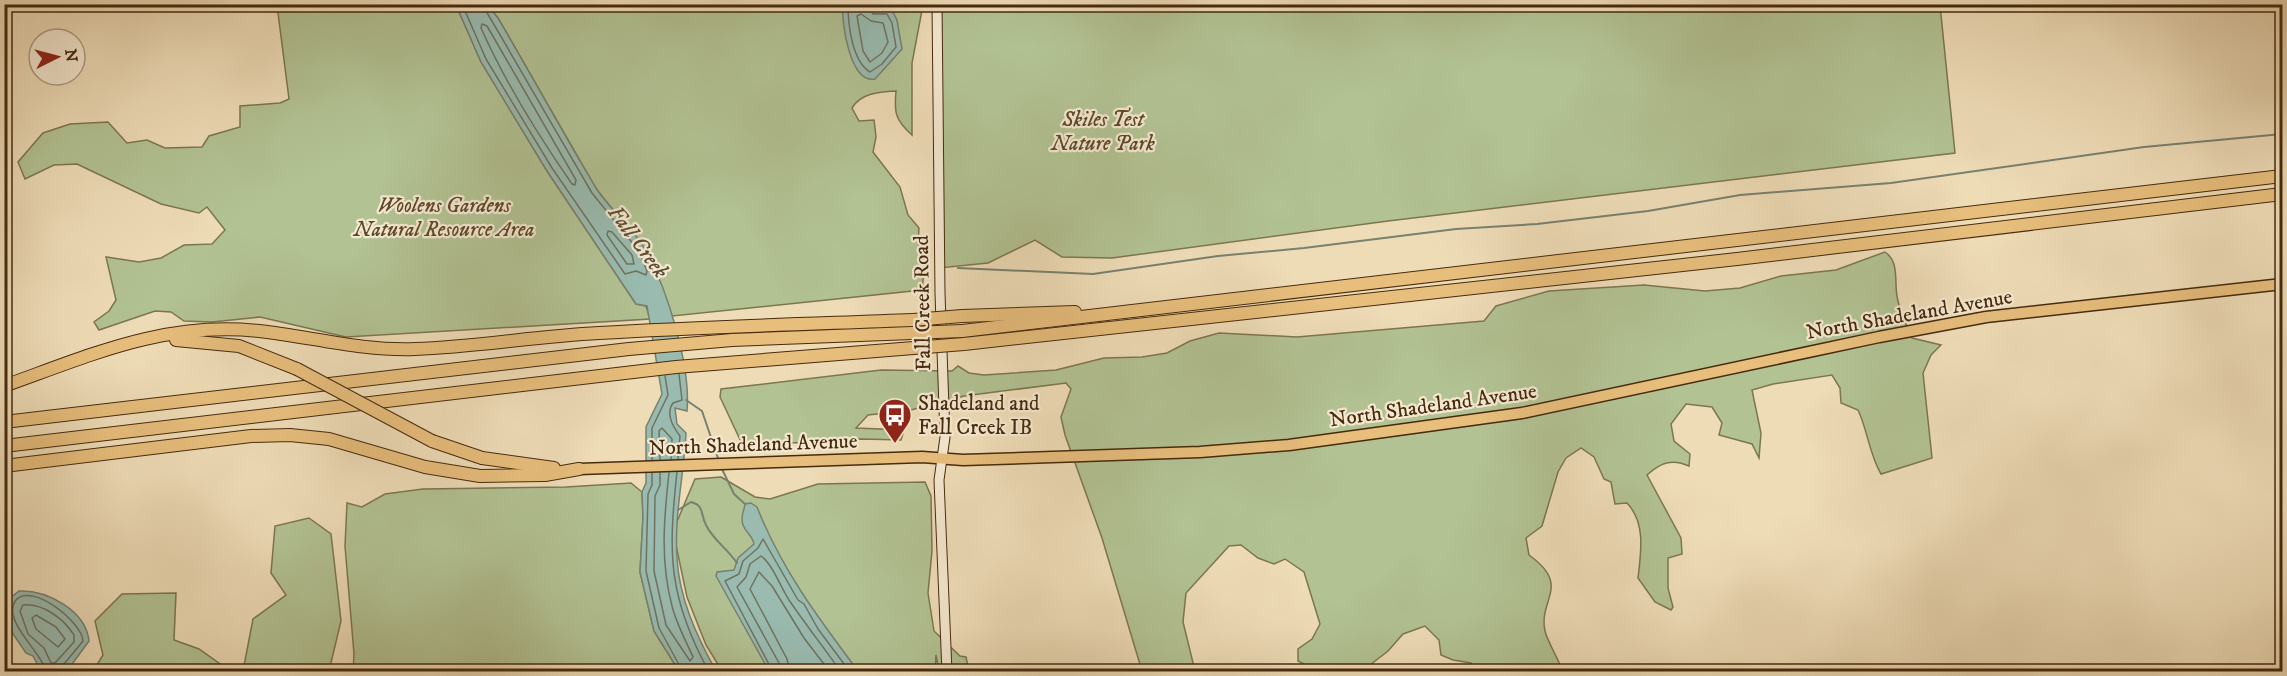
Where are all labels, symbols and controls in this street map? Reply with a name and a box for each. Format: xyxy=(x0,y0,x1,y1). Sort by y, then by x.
north arrow xyxy=(27,27,87,87)
text: N xyxy=(60,48,82,63)
park label: Skiles Test Nature Park xyxy=(1050,107,1155,157)
park label: Woolens Gardens Natural Resource Area xyxy=(353,193,534,243)
water label: Fall Creek xyxy=(602,200,675,284)
street label: Fall Creek Road xyxy=(909,234,937,371)
street label: North Shadeland Avenue xyxy=(1804,284,2015,346)
street label: North Shadeland Avenue xyxy=(1328,379,1539,433)
place label: Shadeland and Fall Creek IB xyxy=(918,391,1040,441)
bus stop icon: Shadeland and Fall Creek IB xyxy=(877,397,913,444)
street label: North Shadeland Avenue xyxy=(648,428,858,462)

